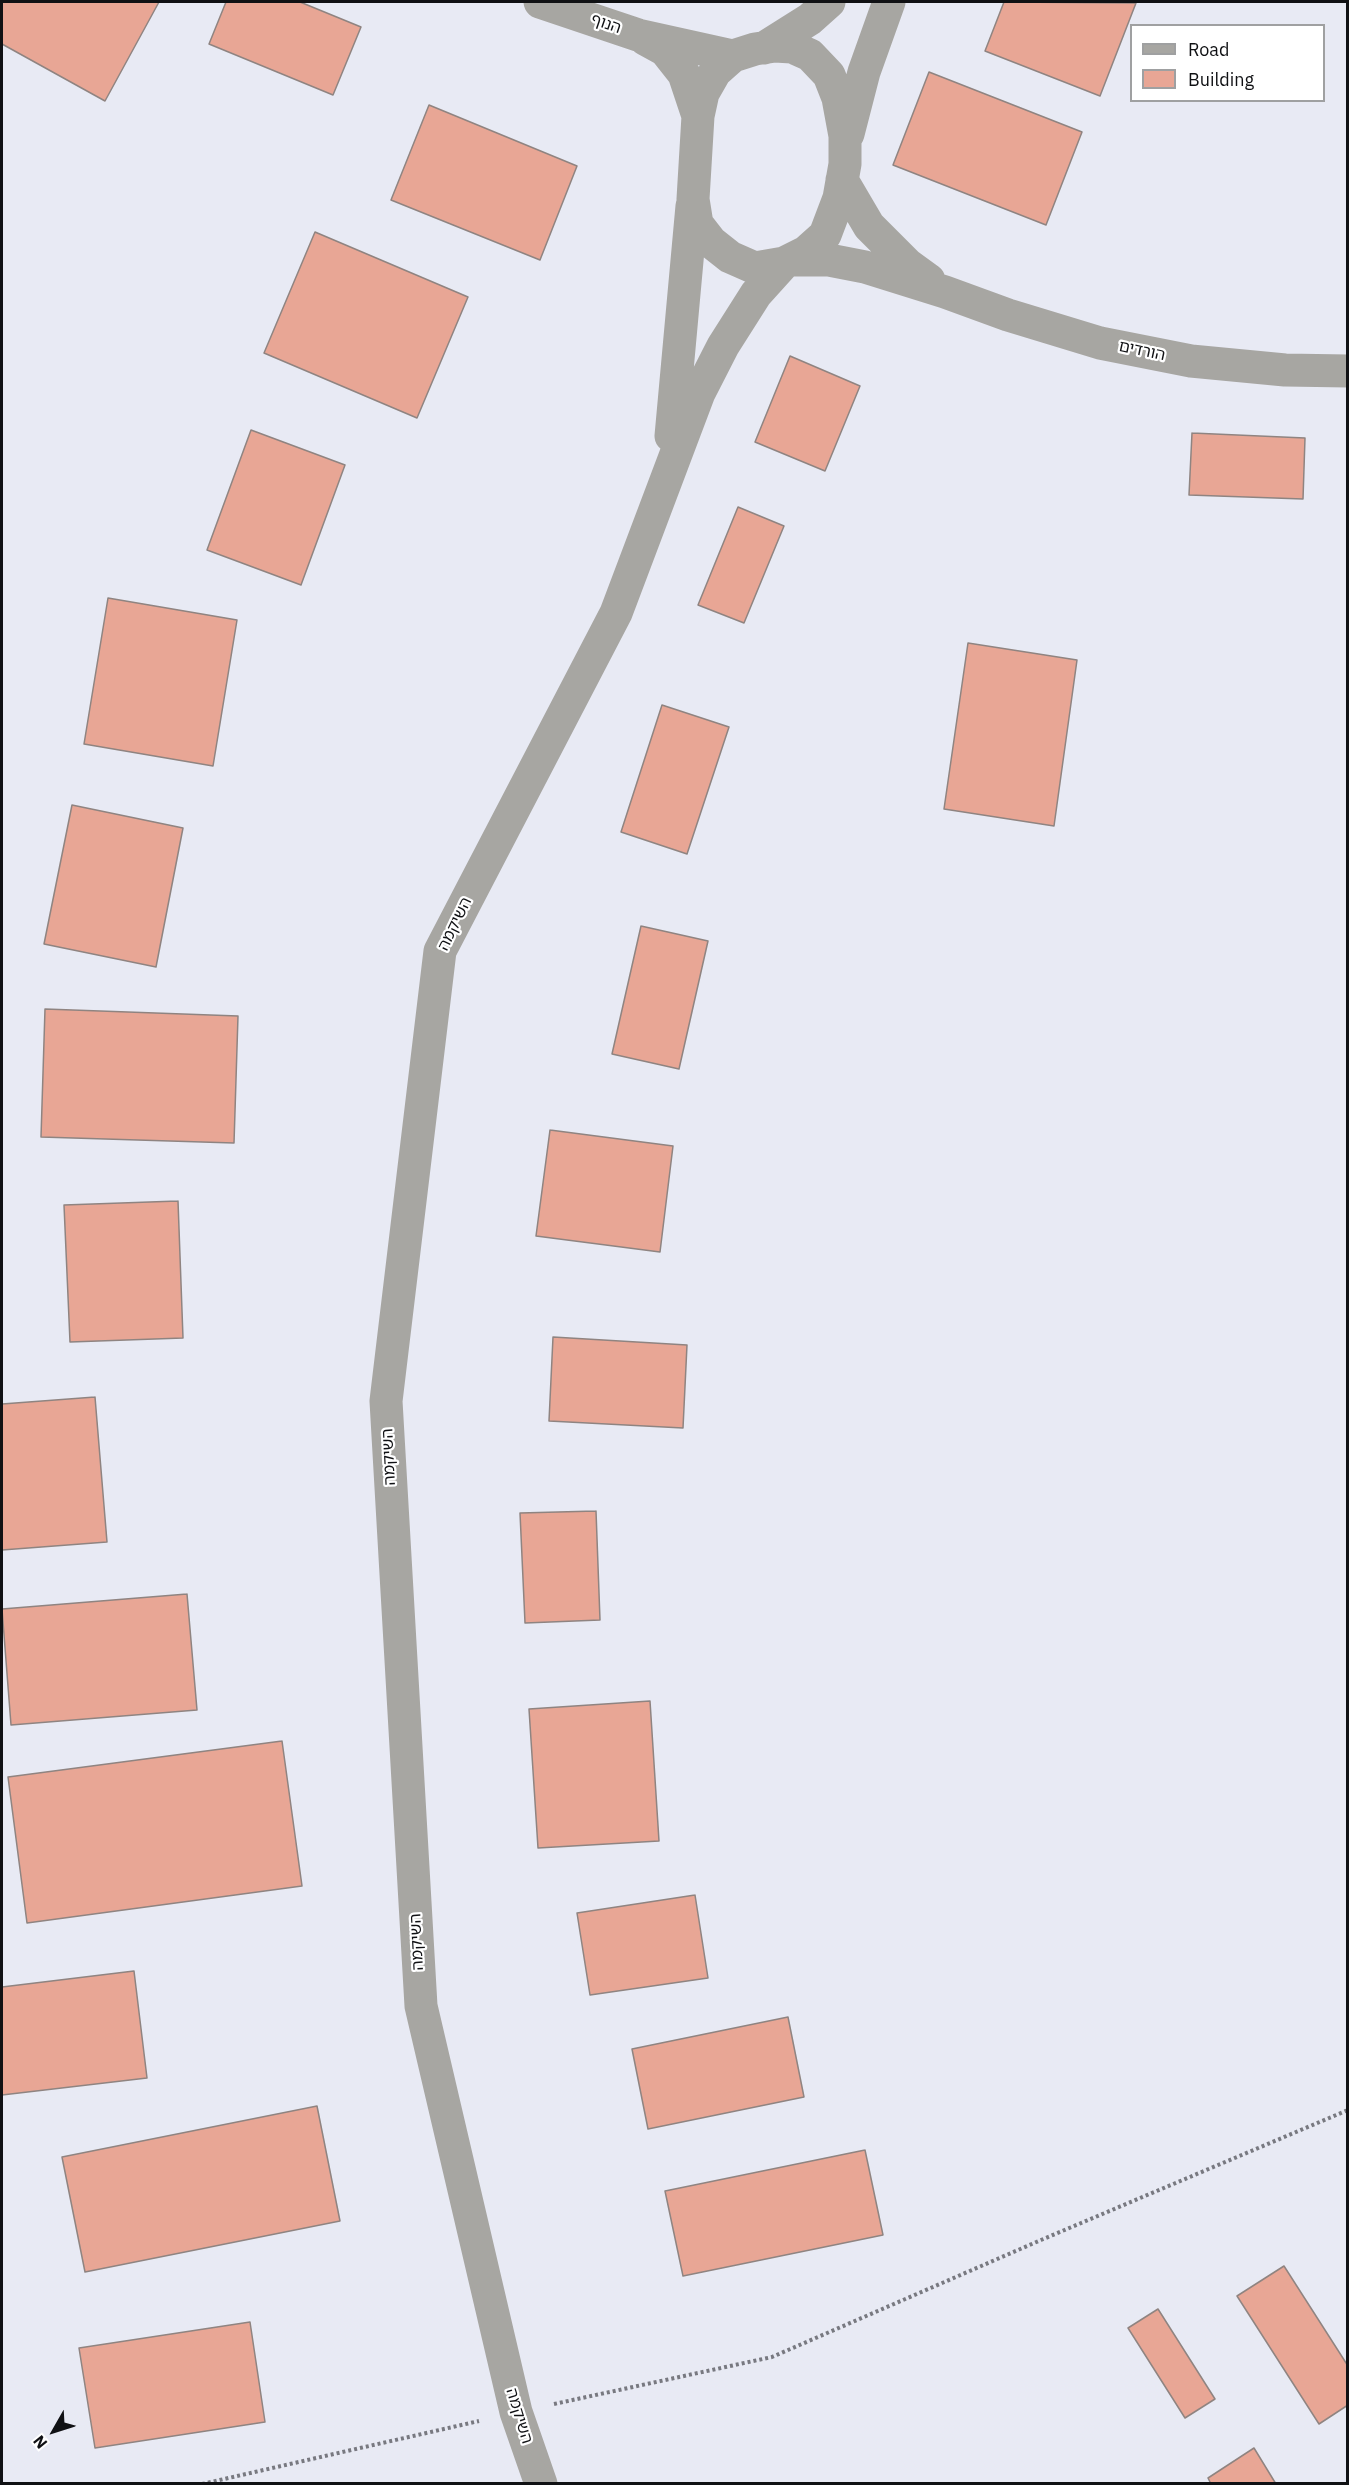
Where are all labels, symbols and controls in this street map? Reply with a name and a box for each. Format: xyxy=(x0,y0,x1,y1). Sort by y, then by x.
street label: הנוף xyxy=(588,10,624,38)
legend xyxy=(1130,24,1325,102)
text: Road xyxy=(1188,38,1229,61)
text: Building xyxy=(1188,68,1254,91)
street label: הורדים xyxy=(1117,337,1167,365)
street label: השיקמה xyxy=(434,894,476,954)
street label: השיקמה xyxy=(378,1428,400,1486)
street label: השיקמה xyxy=(406,1913,428,1971)
street label: השיקמה xyxy=(501,2386,537,2446)
north arrow xyxy=(24,2401,84,2461)
text: N xyxy=(29,2432,51,2453)

